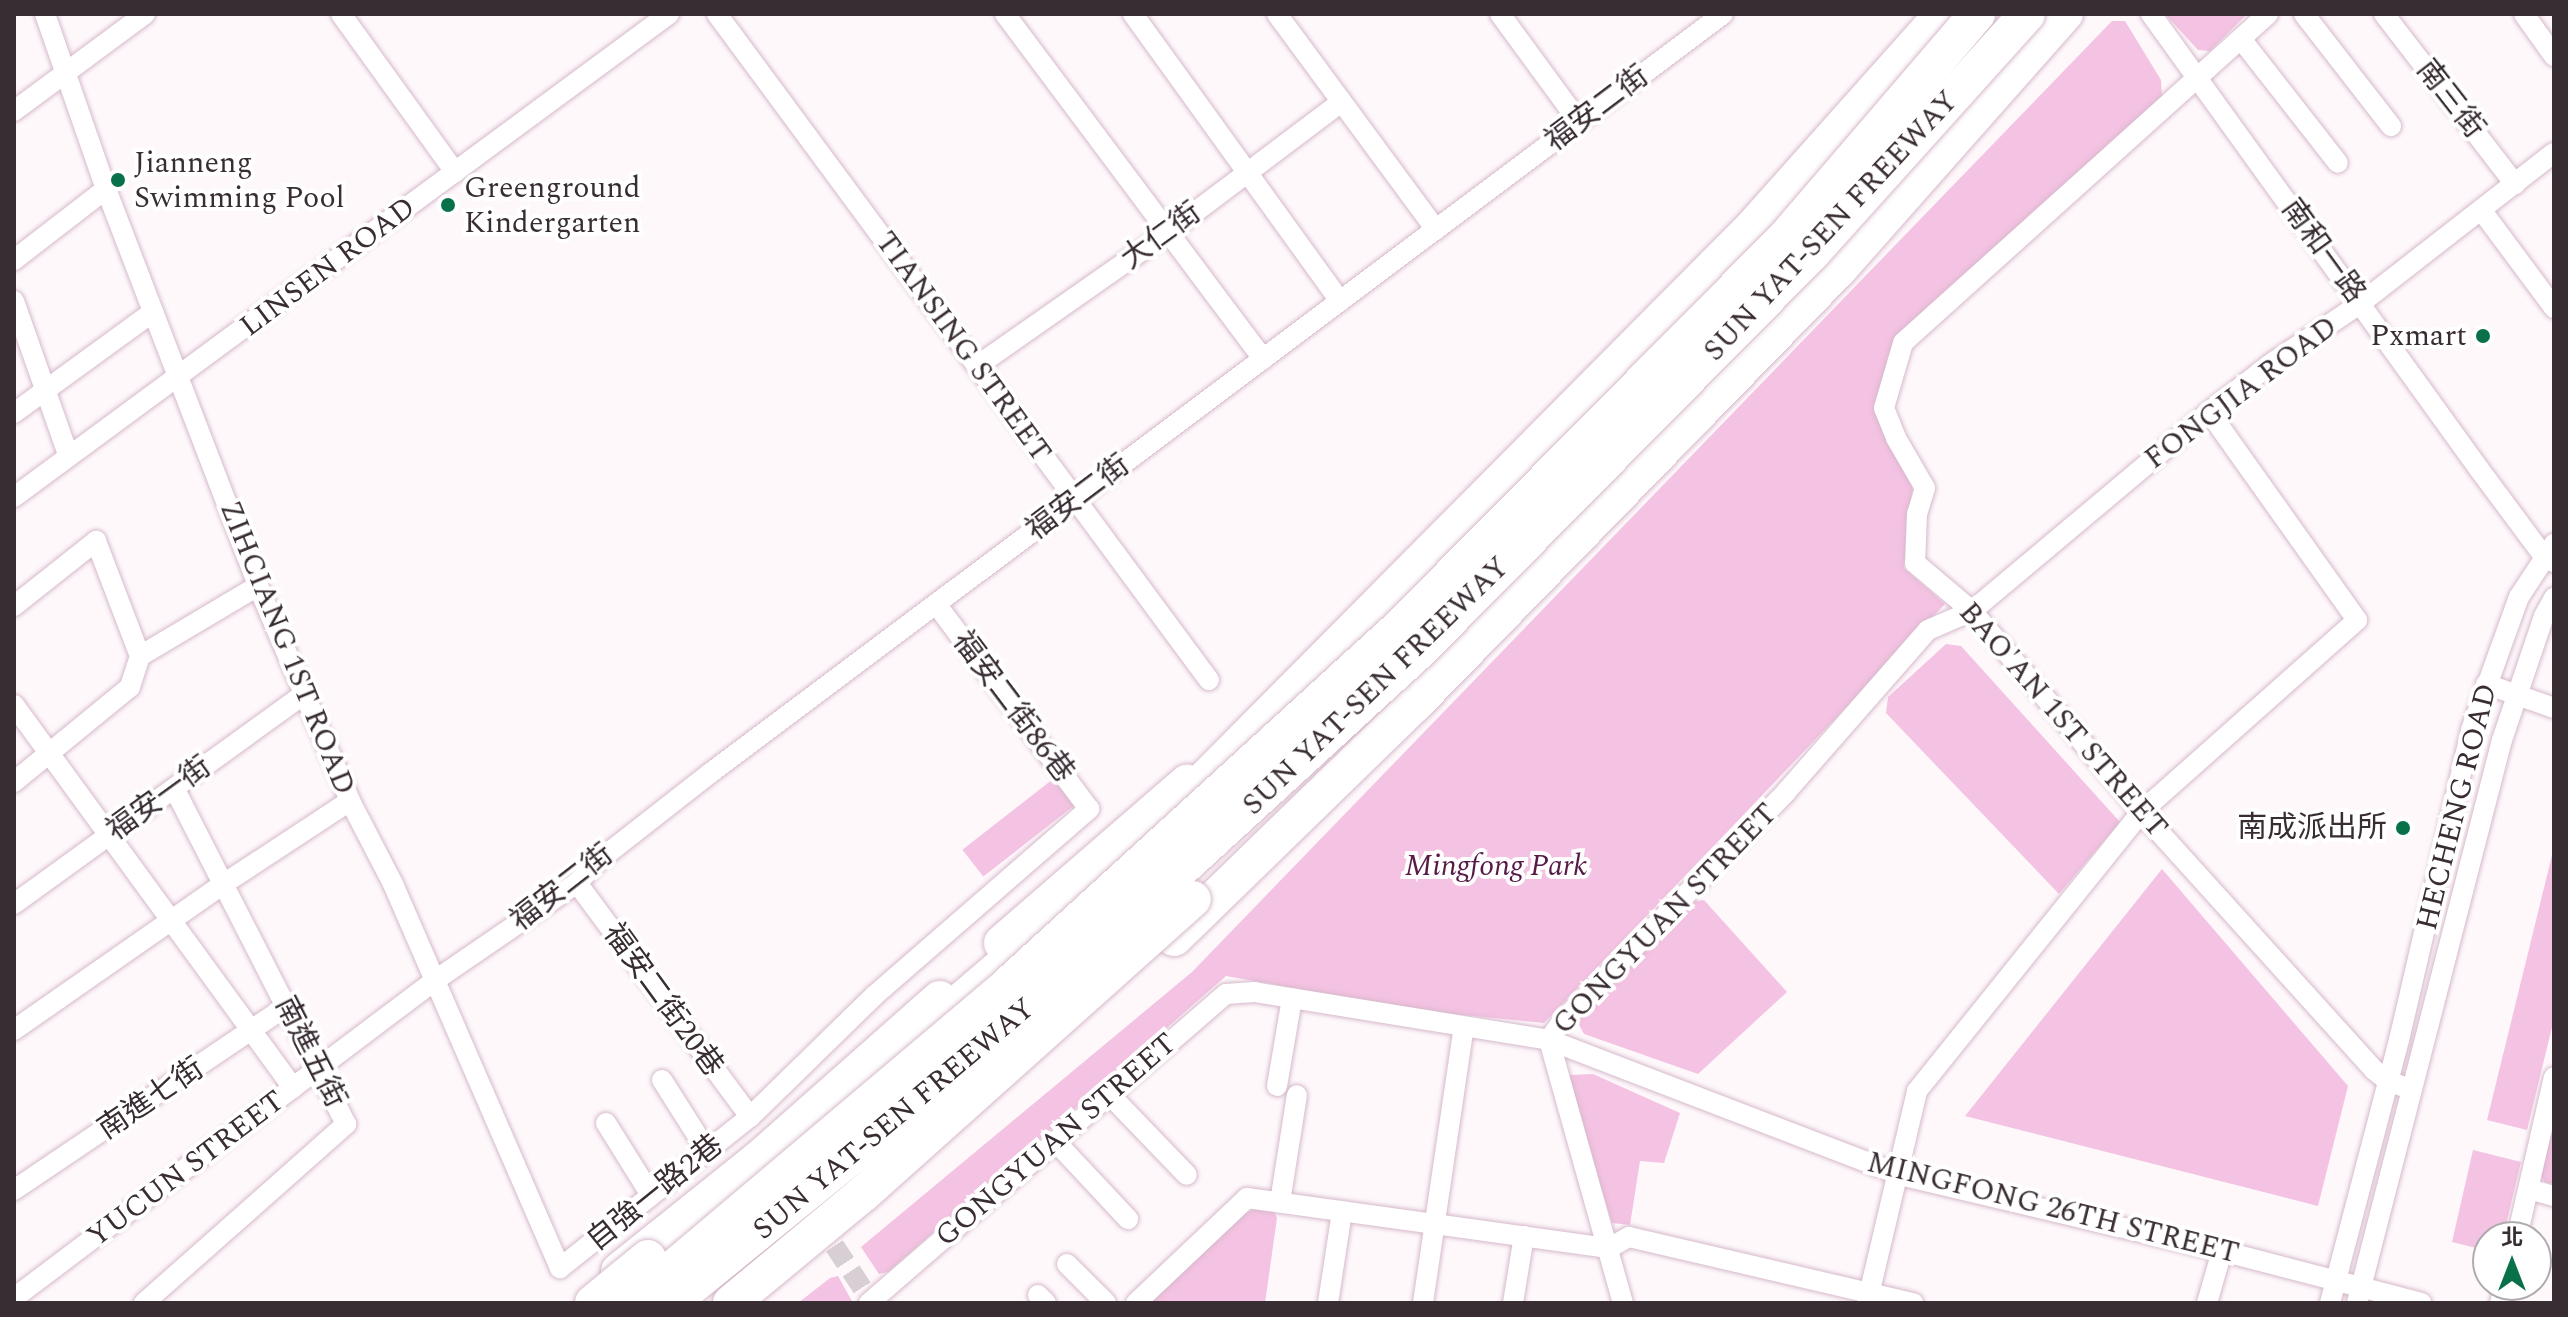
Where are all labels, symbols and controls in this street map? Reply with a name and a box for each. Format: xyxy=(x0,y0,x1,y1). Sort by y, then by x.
street label: 南三街 xyxy=(2408,52,2492,146)
street label: 福安二街 xyxy=(1538,59,1656,159)
street label: SUN YAT-SEN FREEWAY xyxy=(1696,83,1966,369)
place label: Jianneng Swimming Pool xyxy=(134,145,344,216)
place label: Greenground Kindergarten xyxy=(464,170,641,240)
marker: Jianneng Swimming Pool xyxy=(109,171,127,189)
street label: LINSEN ROAD xyxy=(233,189,423,345)
street label: 南和一路 xyxy=(2273,192,2373,310)
street label: 大仁街 xyxy=(1114,195,1208,277)
marker: Greenground Kindergarten xyxy=(439,196,457,214)
street label: TIANSING STREET xyxy=(867,225,1059,469)
street label: FONGJIA ROAD xyxy=(2138,309,2344,477)
place label: Pxmart xyxy=(2370,318,2467,354)
marker: Pxmart xyxy=(2474,327,2492,345)
street label: 福安二街 xyxy=(1019,448,1137,548)
street label: ZIHCIANG 1ST ROAD xyxy=(212,496,362,800)
street label: SUN YAT-SEN FREEWAY xyxy=(1235,549,1517,823)
street label: BAO'AN 1ST STREET xyxy=(1951,595,2175,845)
street label: 福安二街86巷 xyxy=(944,624,1082,790)
street label: HECHENG ROAD xyxy=(2409,680,2505,934)
street label: 福安一街 xyxy=(100,749,218,849)
street label: GONGYUAN STREET xyxy=(1545,796,1785,1042)
place label: 南成派出所 xyxy=(2237,810,2387,846)
marker: 南成派出所 xyxy=(2394,819,2412,837)
street label: 福安二街 xyxy=(504,837,620,939)
park label: Mingfong Park xyxy=(1405,848,1587,884)
street label: 福安二街20巷 xyxy=(596,917,730,1083)
street label: 南進五街 xyxy=(267,990,353,1114)
street label: SUN YAT-SEN FREEWAY xyxy=(746,991,1042,1247)
street label: GONGYUAN STREET xyxy=(928,1026,1184,1254)
street label: 南進七街 xyxy=(91,1051,211,1147)
street label: YUCUN STREET xyxy=(80,1083,292,1255)
street label: 自強一路2巷 xyxy=(580,1127,730,1259)
street label: MINGFONG 26TH STREET xyxy=(1863,1144,2243,1272)
north arrow xyxy=(2472,1221,2552,1301)
text: 北 xyxy=(2501,1222,2523,1255)

